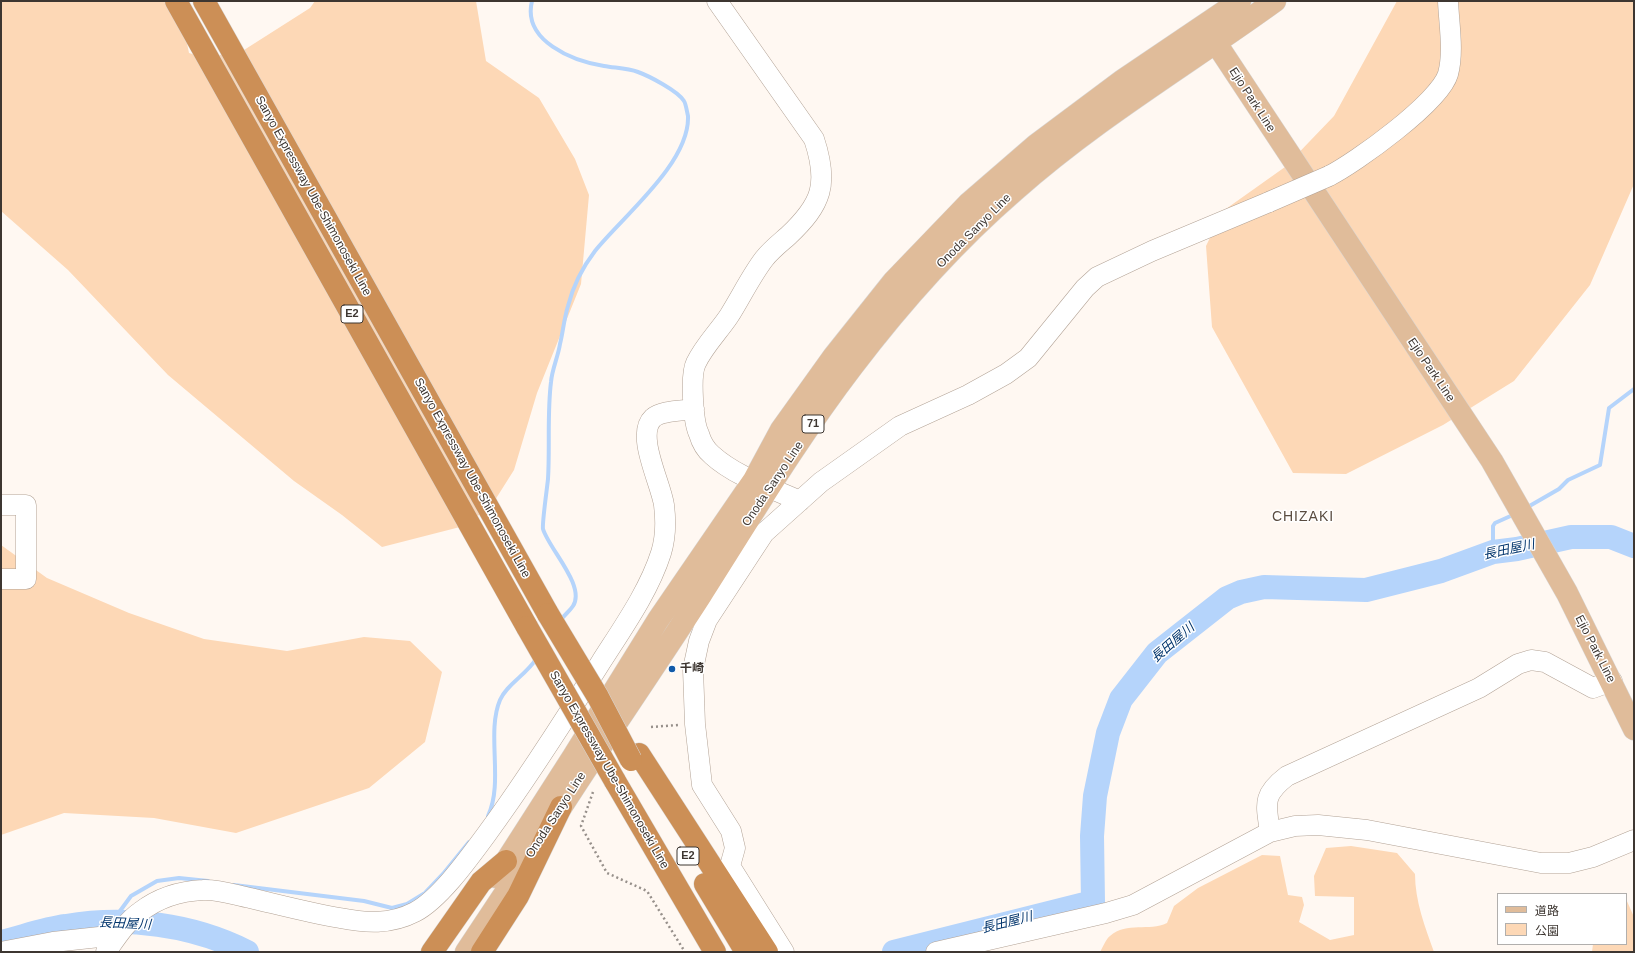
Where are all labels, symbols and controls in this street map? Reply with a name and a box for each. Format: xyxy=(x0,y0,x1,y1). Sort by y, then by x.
street label: Ejio Park Line xyxy=(1226,65,1278,135)
street label: Sanyo Expressway Ube-Shimonoseki Line xyxy=(252,94,374,298)
street label: Onoda Sanyo Line xyxy=(934,191,1014,271)
road number: E2 xyxy=(341,305,363,323)
street label: Ejio Park Line xyxy=(1404,335,1458,405)
street label: Sanyo Expressway Ube-Shimonoseki Line xyxy=(411,376,533,580)
road number: 71 xyxy=(802,415,824,433)
street label: Onoda Sanyo Line xyxy=(739,439,807,529)
district label: CHIZAKI xyxy=(1272,509,1334,525)
water label: 長田屋川 xyxy=(1482,537,1536,563)
street label: Ejio Park Line xyxy=(1572,613,1618,685)
water label: 長田屋川 xyxy=(1148,620,1198,666)
place label: 千崎 xyxy=(680,662,704,676)
marker: 千崎 xyxy=(667,664,677,674)
street label: Sanyo Expressway Ube-Shimonoseki Line xyxy=(546,668,672,872)
street label: Onoda Sanyo Line xyxy=(523,769,589,861)
road number: E2 xyxy=(677,847,699,865)
legend xyxy=(1497,893,1627,945)
text: 道路 xyxy=(1535,904,1559,918)
water label: 長田屋川 xyxy=(980,909,1034,937)
water label: 長田屋川 xyxy=(99,915,151,933)
text: 公園 xyxy=(1535,924,1559,938)

